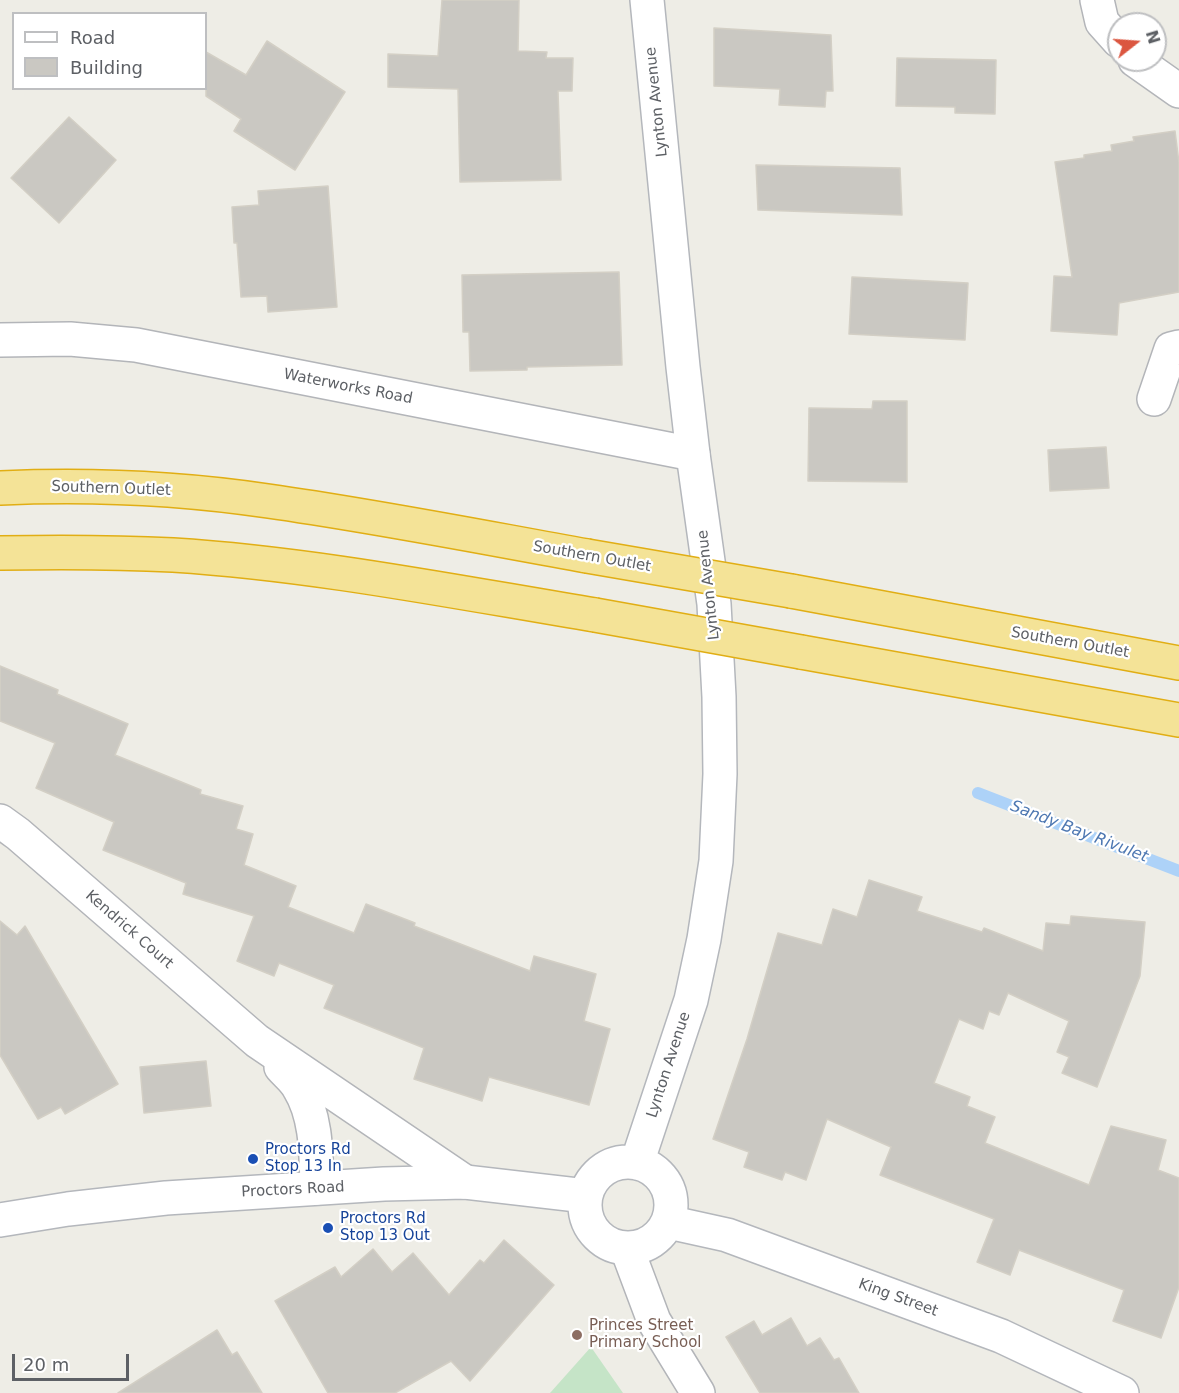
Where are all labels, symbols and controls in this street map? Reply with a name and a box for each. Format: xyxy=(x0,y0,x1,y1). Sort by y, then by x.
legend xyxy=(12,12,207,90)
north arrow xyxy=(1107,12,1167,72)
text: Road xyxy=(70,27,115,48)
text: N xyxy=(1142,28,1164,46)
street label: Lynton Avenue xyxy=(642,46,672,158)
text: Building xyxy=(70,57,143,78)
street label: Waterworks Road xyxy=(282,366,414,408)
street label: Southern Outlet xyxy=(51,478,171,500)
street label: Lynton Avenue xyxy=(694,529,724,641)
street label: Southern Outlet xyxy=(532,538,652,576)
street label: Southern Outlet xyxy=(1010,624,1130,662)
water label: Sandy Bay Rivulet xyxy=(1007,797,1151,867)
street label: Kendrick Court xyxy=(81,887,177,973)
street label: Lynton Avenue xyxy=(643,1010,695,1120)
place label: Proctors Rd Stop 13 In xyxy=(265,1141,351,1176)
marker: Proctors Rd Stop 13 In xyxy=(246,1152,260,1166)
street label: Proctors Road xyxy=(241,1178,345,1202)
place label: Proctors Rd Stop 13 Out xyxy=(340,1210,430,1245)
marker: Proctors Rd Stop 13 Out xyxy=(321,1221,335,1235)
street label: King Street xyxy=(856,1275,940,1321)
place label: Princes Street Primary School xyxy=(589,1317,702,1352)
marker: Princes Street Primary School xyxy=(570,1328,584,1342)
scale bar xyxy=(15,1342,132,1380)
text: 20 m xyxy=(23,1354,69,1375)

